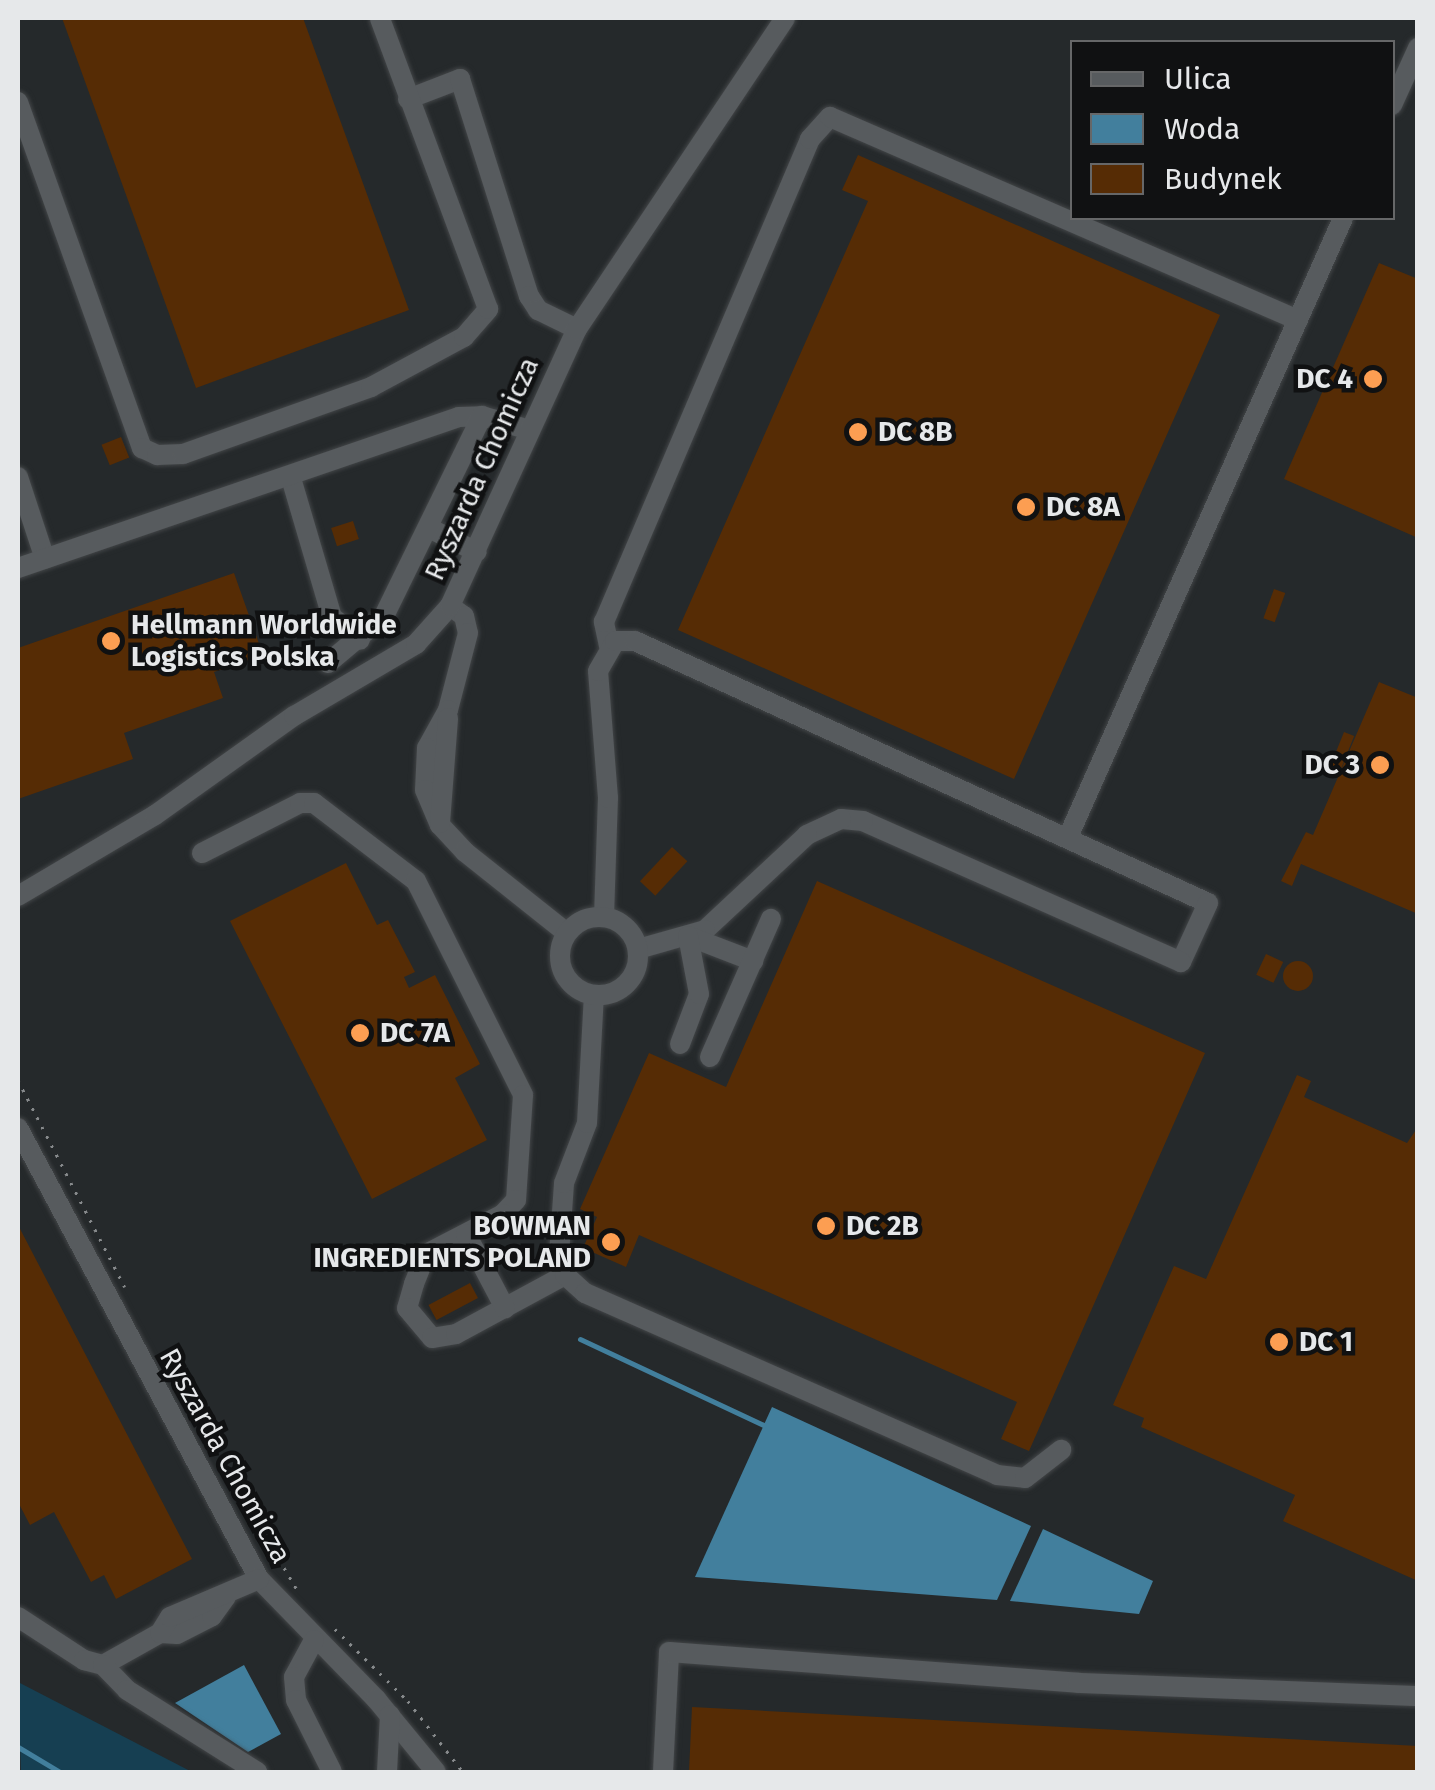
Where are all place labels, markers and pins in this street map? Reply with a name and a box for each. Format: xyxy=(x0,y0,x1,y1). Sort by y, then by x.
place label: DC 4 xyxy=(1296,362,1353,396)
marker: DC 4 xyxy=(1362,368,1384,390)
place label: DC 8B xyxy=(878,415,953,449)
marker: DC 8B xyxy=(847,421,869,443)
place label: DC 8A xyxy=(1046,490,1120,524)
marker: DC 8A xyxy=(1015,496,1037,518)
place label: Hellmann Worldwide Logistics Polska xyxy=(131,608,397,674)
marker: Hellmann Worldwide Logistics Polska xyxy=(100,630,122,652)
place label: DC 3 xyxy=(1304,748,1360,782)
marker: DC 3 xyxy=(1369,754,1391,776)
place label: DC 7A xyxy=(380,1016,450,1050)
marker: DC 7A xyxy=(349,1022,371,1044)
place label: BOWMAN INGREDIENTS POLAND xyxy=(313,1209,591,1275)
place label: DC 2B xyxy=(846,1209,919,1243)
marker: DC 2B xyxy=(815,1215,837,1237)
marker: BOWMAN INGREDIENTS POLAND xyxy=(600,1231,622,1253)
place label: DC 1 xyxy=(1299,1325,1353,1359)
marker: DC 1 xyxy=(1268,1331,1290,1353)

